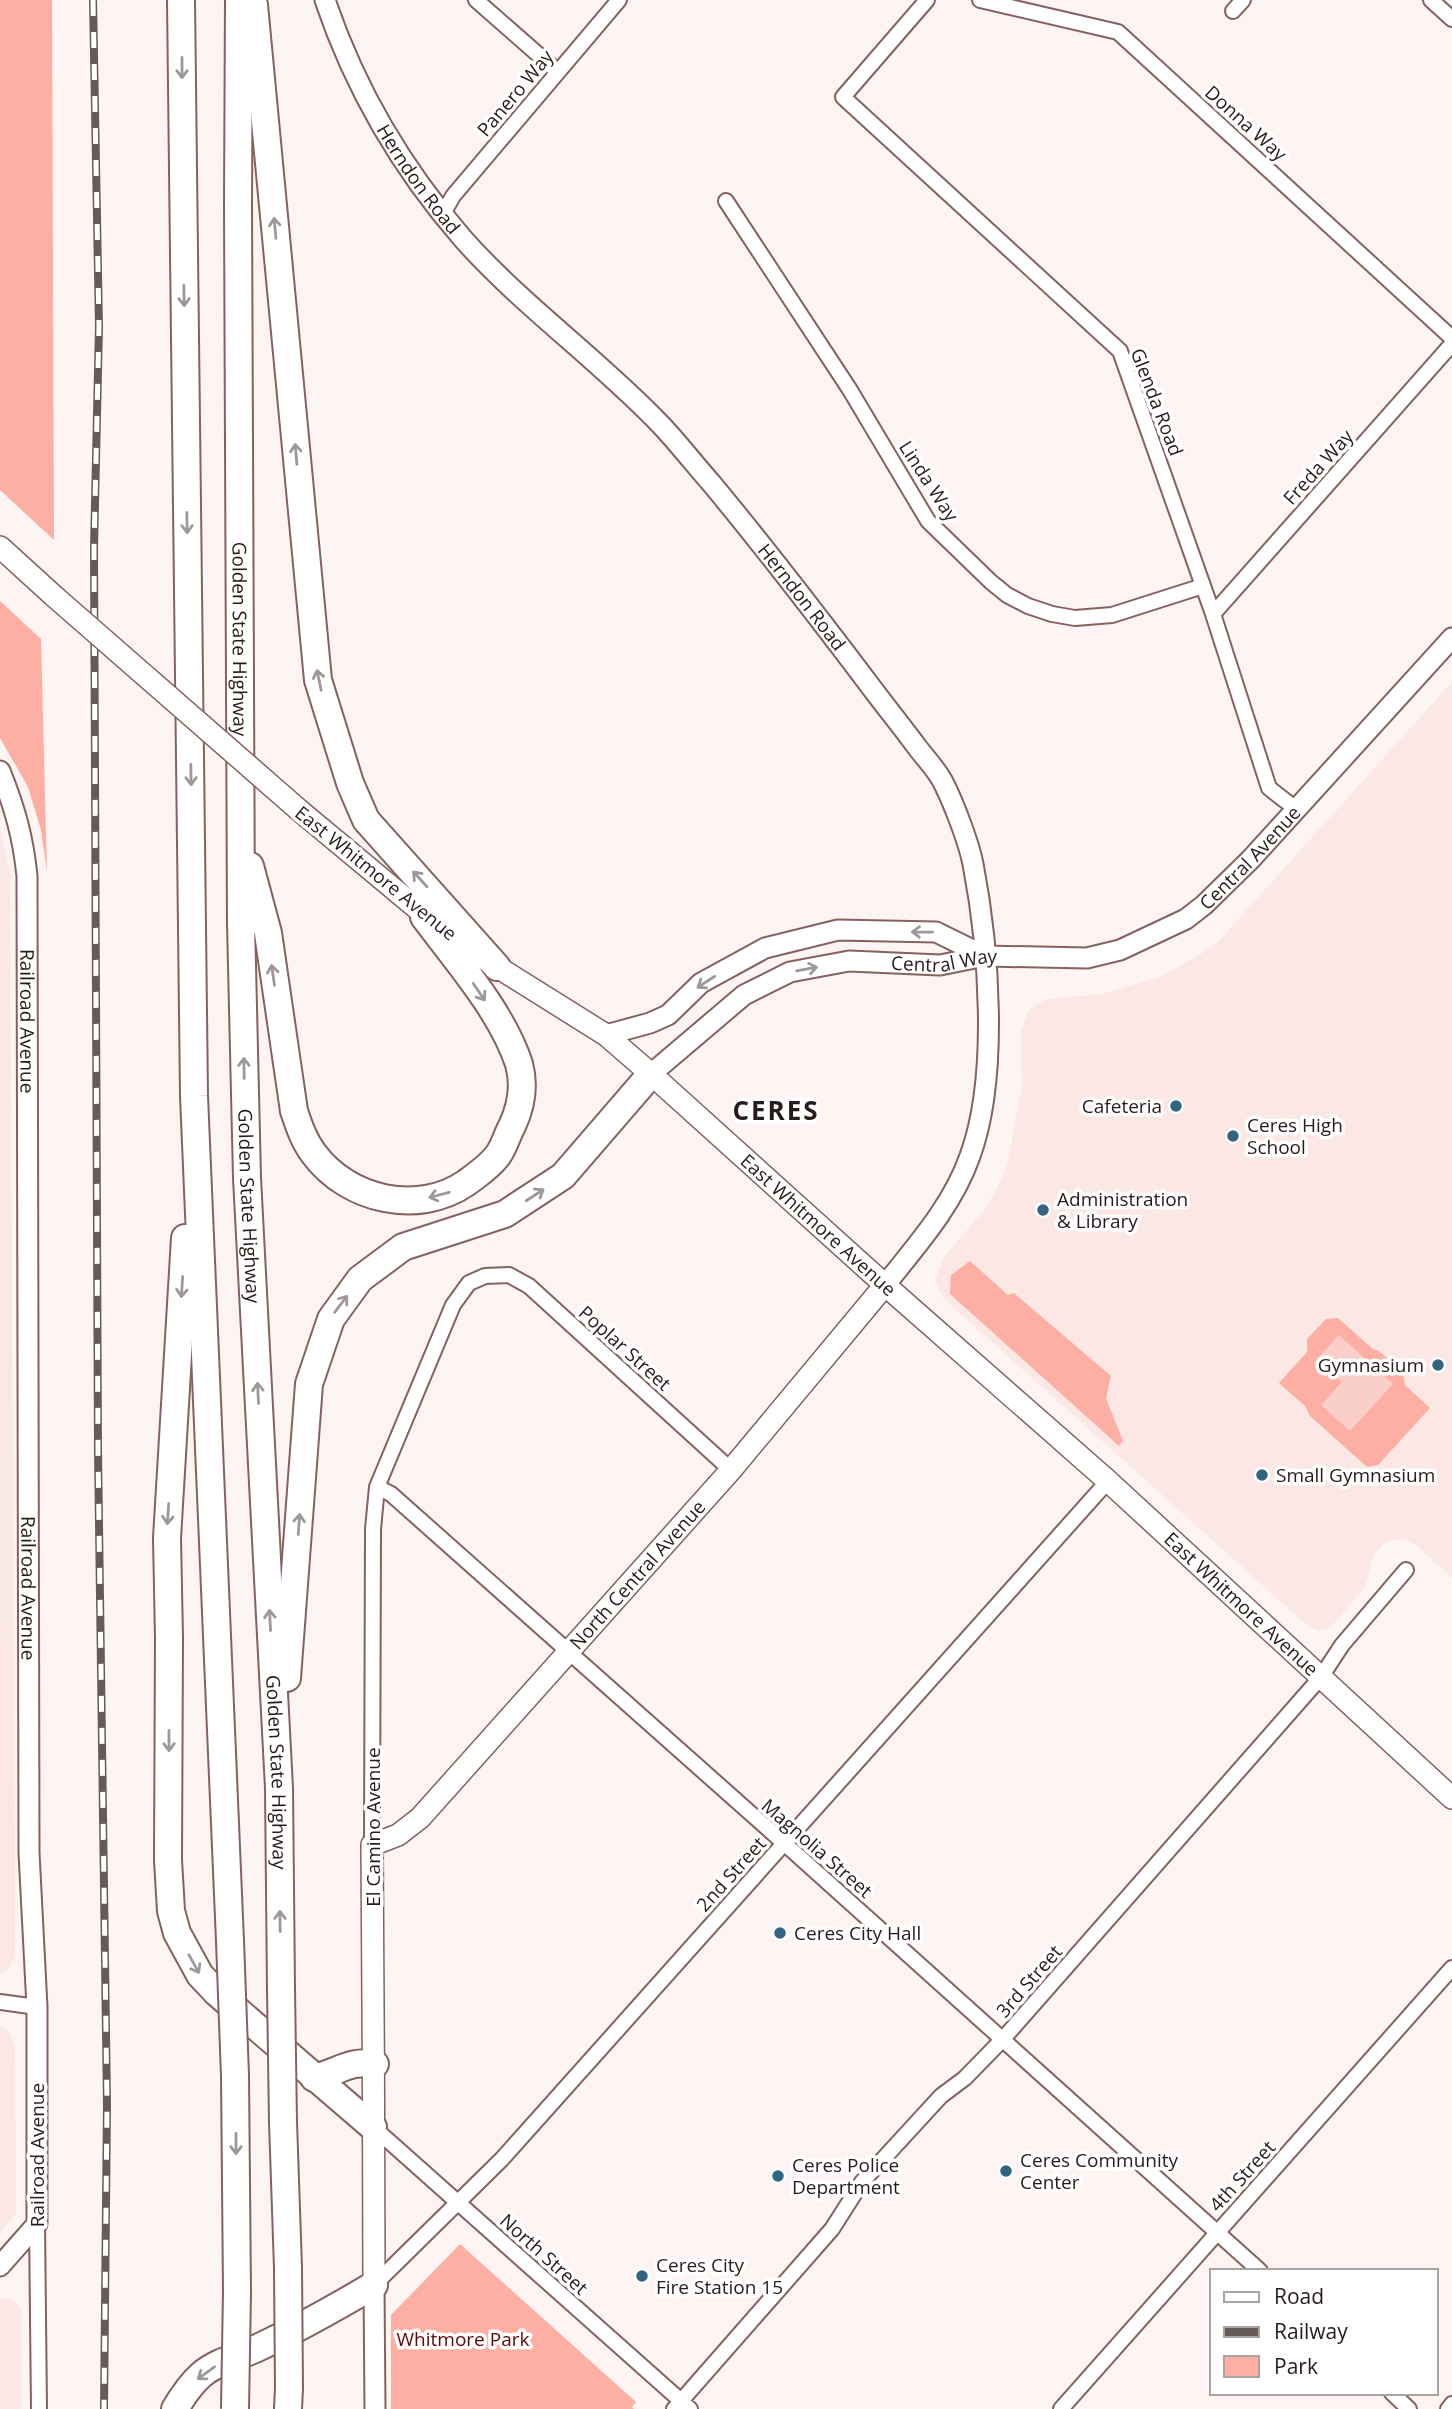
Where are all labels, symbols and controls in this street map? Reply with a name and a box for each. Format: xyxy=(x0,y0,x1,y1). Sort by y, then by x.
street label: Panero Way xyxy=(471,44,559,142)
one-way arrow xyxy=(175,56,189,79)
street label: Donna Way xyxy=(1200,79,1293,167)
street label: Herndon Road xyxy=(371,119,466,240)
one-way arrow xyxy=(268,217,281,239)
one-way arrow xyxy=(177,284,191,307)
street label: Glenda Road xyxy=(1125,344,1189,460)
street label: Freda Way xyxy=(1277,423,1359,510)
street label: Linda Way xyxy=(893,436,965,527)
one-way arrow xyxy=(290,443,303,466)
one-way arrow xyxy=(181,511,194,534)
street label: Herndon Road xyxy=(752,538,852,656)
street label: Golden State Highway xyxy=(226,542,253,737)
one-way arrow xyxy=(312,669,326,692)
one-way arrow xyxy=(184,763,197,786)
street label: East Whitmore Avenue xyxy=(290,800,462,946)
street label: Central Avenue xyxy=(1194,800,1306,916)
one-way arrow xyxy=(411,871,428,888)
one-way arrow xyxy=(911,925,934,938)
street label: Central Way xyxy=(891,943,998,978)
street label: Railroad Avenue xyxy=(14,949,40,1093)
one-way arrow xyxy=(796,962,818,975)
one-way arrow xyxy=(267,964,280,987)
one-way arrow xyxy=(697,974,716,989)
one-way arrow xyxy=(472,982,486,1001)
one-way arrow xyxy=(238,1056,251,1079)
district label: CERES xyxy=(732,1092,820,1128)
place label: Cafeteria xyxy=(1082,1093,1162,1119)
marker: Cafeteria xyxy=(1168,1098,1184,1114)
street label: Golden State Highway xyxy=(232,1108,267,1304)
place label: Ceres High School xyxy=(1247,1112,1343,1160)
marker: Ceres High School xyxy=(1225,1128,1241,1144)
street label: East Whitmore Avenue xyxy=(735,1148,902,1302)
place label: Administration & Library xyxy=(1057,1186,1188,1234)
one-way arrow xyxy=(524,1187,544,1201)
one-way arrow xyxy=(428,1189,450,1202)
marker: Administration & Library xyxy=(1035,1202,1051,1218)
one-way arrow xyxy=(176,1275,189,1298)
one-way arrow xyxy=(334,1296,349,1314)
street label: Poplar Street xyxy=(573,1300,677,1396)
place label: Gymnasium xyxy=(1318,1352,1424,1378)
marker: Gymnasium xyxy=(1430,1357,1446,1373)
one-way arrow xyxy=(251,1382,264,1405)
place label: Small Gymnasium xyxy=(1276,1462,1435,1488)
marker: Small Gymnasium xyxy=(1254,1467,1270,1483)
street label: North Central Avenue xyxy=(564,1494,711,1655)
one-way arrow xyxy=(162,1502,175,1525)
one-way arrow xyxy=(293,1514,306,1536)
street label: Railroad Avenue xyxy=(15,1516,42,1660)
street label: East Whitmore Avenue xyxy=(1159,1526,1324,1682)
one-way arrow xyxy=(263,1609,276,1632)
street label: Golden State Highway xyxy=(260,1674,293,1870)
one-way arrow xyxy=(162,1730,176,1753)
street label: El Camino Avenue xyxy=(360,1747,386,1907)
street label: Magnolia Street xyxy=(756,1793,878,1904)
street label: 2nd Street xyxy=(691,1831,772,1917)
one-way arrow xyxy=(273,1909,287,1932)
place label: Ceres City Hall xyxy=(794,1920,921,1946)
marker: Ceres City Hall xyxy=(772,1925,788,1941)
street label: 3rd Street xyxy=(990,1939,1068,2023)
one-way arrow xyxy=(187,1953,201,1973)
street label: Railroad Avenue xyxy=(24,2083,50,2227)
one-way arrow xyxy=(229,2132,243,2155)
street label: 4th Street xyxy=(1203,2135,1281,2217)
place label: Ceres Community Center xyxy=(1020,2147,1179,2195)
place label: Ceres Police Department xyxy=(792,2152,900,2200)
marker: Ceres Community Center xyxy=(998,2163,1014,2179)
marker: Ceres Police Department xyxy=(770,2168,786,2184)
street label: North Street xyxy=(494,2208,594,2301)
place label: Ceres City Fire Station 15 xyxy=(656,2252,783,2300)
marker: Ceres City Fire Station 15 xyxy=(634,2268,650,2284)
legend xyxy=(1210,2269,1438,2395)
text: Road xyxy=(1274,2282,1324,2310)
text: Railway xyxy=(1274,2317,1348,2345)
park label: Whitmore Park xyxy=(397,2326,529,2352)
text: Park xyxy=(1274,2352,1318,2380)
one-way arrow xyxy=(197,2365,216,2380)

